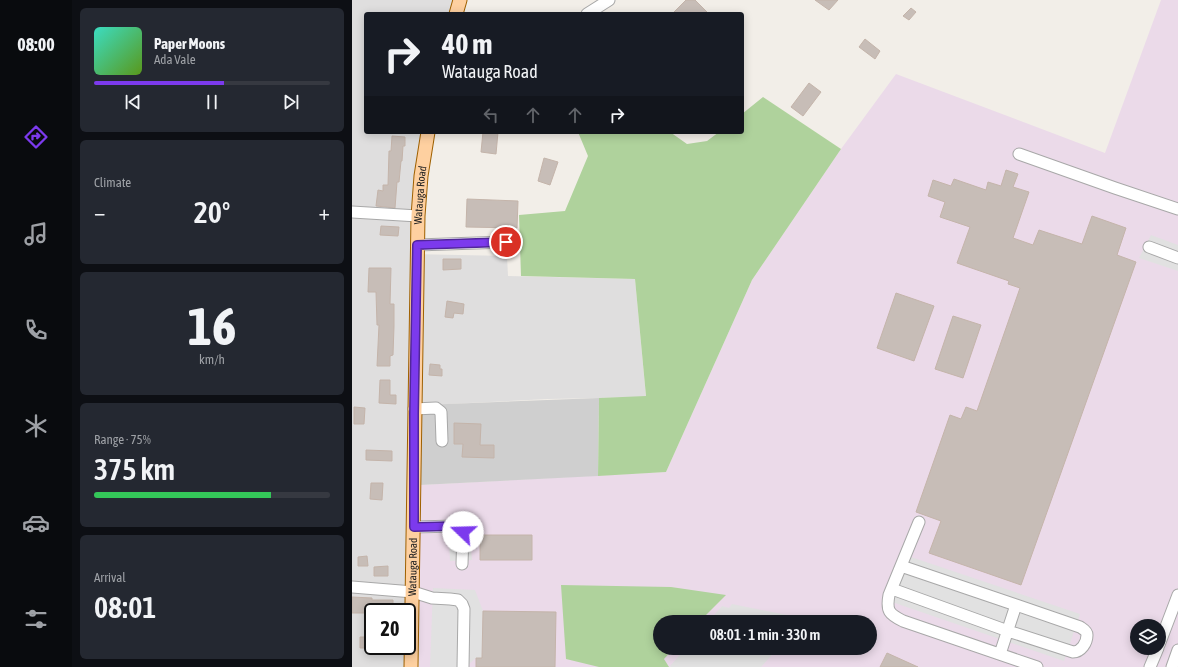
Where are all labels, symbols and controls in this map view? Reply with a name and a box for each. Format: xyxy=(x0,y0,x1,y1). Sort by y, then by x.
icon: right xyxy=(376,28,428,80)
text: 40 m xyxy=(442,28,492,60)
text: 08:00 xyxy=(17,34,55,55)
text: Paper Moons xyxy=(154,35,225,52)
text: Ada Vale xyxy=(154,52,196,67)
text: Watauga Road xyxy=(442,61,538,82)
icon: previous xyxy=(122,91,144,113)
icon: pause xyxy=(201,91,223,113)
icon: next xyxy=(280,91,302,113)
icon: left xyxy=(480,104,502,126)
icon: ahead xyxy=(522,104,544,126)
icon: ahead xyxy=(564,104,586,126)
icon: right xyxy=(606,104,628,126)
icon: directions xyxy=(22,123,50,151)
street label: Watauga Road xyxy=(412,165,429,224)
text: Climate xyxy=(94,175,131,190)
text: 20° xyxy=(194,195,230,229)
text: − xyxy=(94,199,105,225)
text: + xyxy=(319,199,330,225)
icon: music xyxy=(22,220,50,248)
pin xyxy=(489,225,523,259)
icon: arrive xyxy=(495,231,517,253)
text: 16 xyxy=(188,296,236,356)
icon: phone xyxy=(22,316,50,344)
text: km/h xyxy=(199,352,225,367)
icon: climate xyxy=(22,412,50,440)
text: Range · 75% xyxy=(94,432,151,447)
text: 375 km xyxy=(94,452,175,486)
icon: car xyxy=(22,509,50,537)
position arrow xyxy=(442,511,484,553)
street label: Watauga Road xyxy=(406,538,419,596)
text: Arrival xyxy=(94,570,126,585)
text: 08:01 xyxy=(94,590,156,624)
speed limit sign: 20 xyxy=(364,603,416,655)
icon: filters xyxy=(22,605,50,633)
map controls xyxy=(1130,619,1166,655)
button: layers xyxy=(1130,619,1166,655)
text: 08:01 · 1 min · 330 m xyxy=(710,626,820,643)

